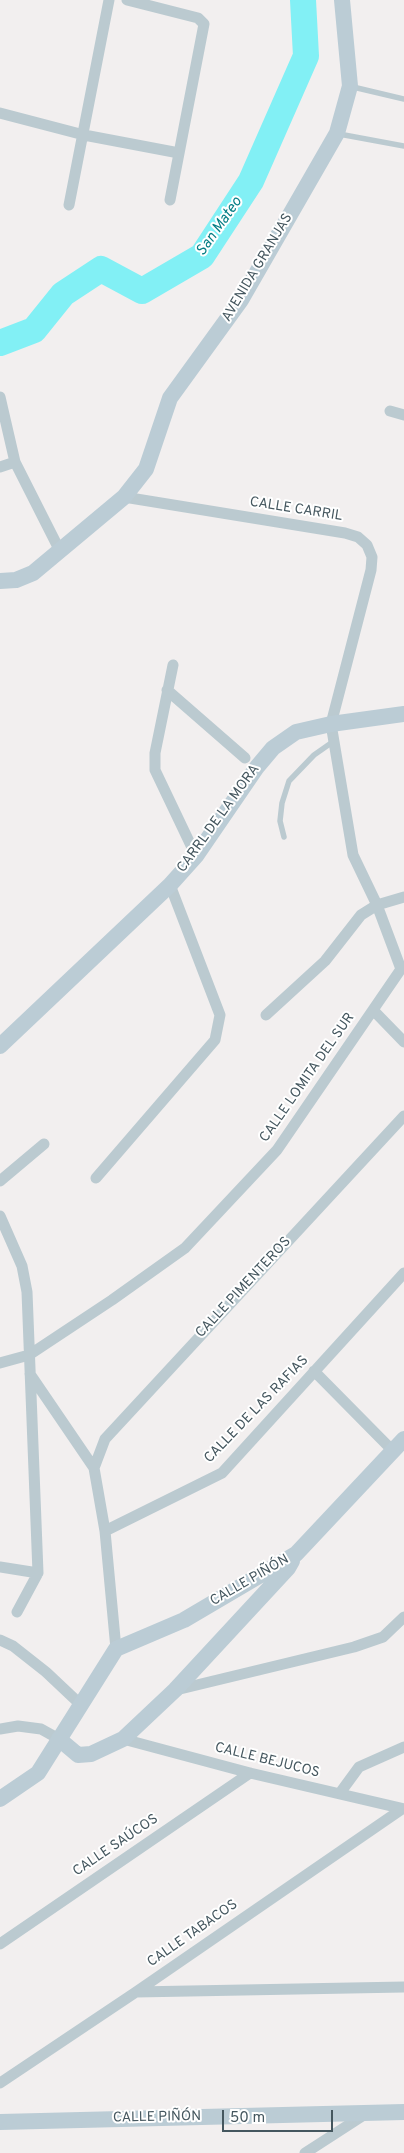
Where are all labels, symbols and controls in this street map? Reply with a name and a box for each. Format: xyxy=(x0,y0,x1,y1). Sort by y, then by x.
water label: San Mateo xyxy=(193,194,247,260)
street label: AVENIDA GRANJAS xyxy=(219,211,297,325)
street label: CALLE CARRIL xyxy=(248,494,344,526)
street label: CARRL DE LA MORA xyxy=(174,762,264,876)
street label: CALLE LOMITA DEL SUR xyxy=(257,1010,359,1146)
street label: CALLE PIMENTEROS xyxy=(193,1234,295,1342)
street label: CALLE DE LAS RAFIAS xyxy=(201,1353,313,1467)
street label: CALLE PIÑÓN xyxy=(208,1552,292,1610)
street label: CALLE BEJUCOS xyxy=(213,1740,321,1782)
street label: CALLE SAÚCOS xyxy=(70,1811,162,1881)
street label: CALLE TABACOS xyxy=(145,1897,241,1971)
scale bar xyxy=(224,2100,335,2132)
street label: CALLE PIÑÓN xyxy=(113,2109,201,2127)
text: 50 m xyxy=(230,2109,265,2128)

